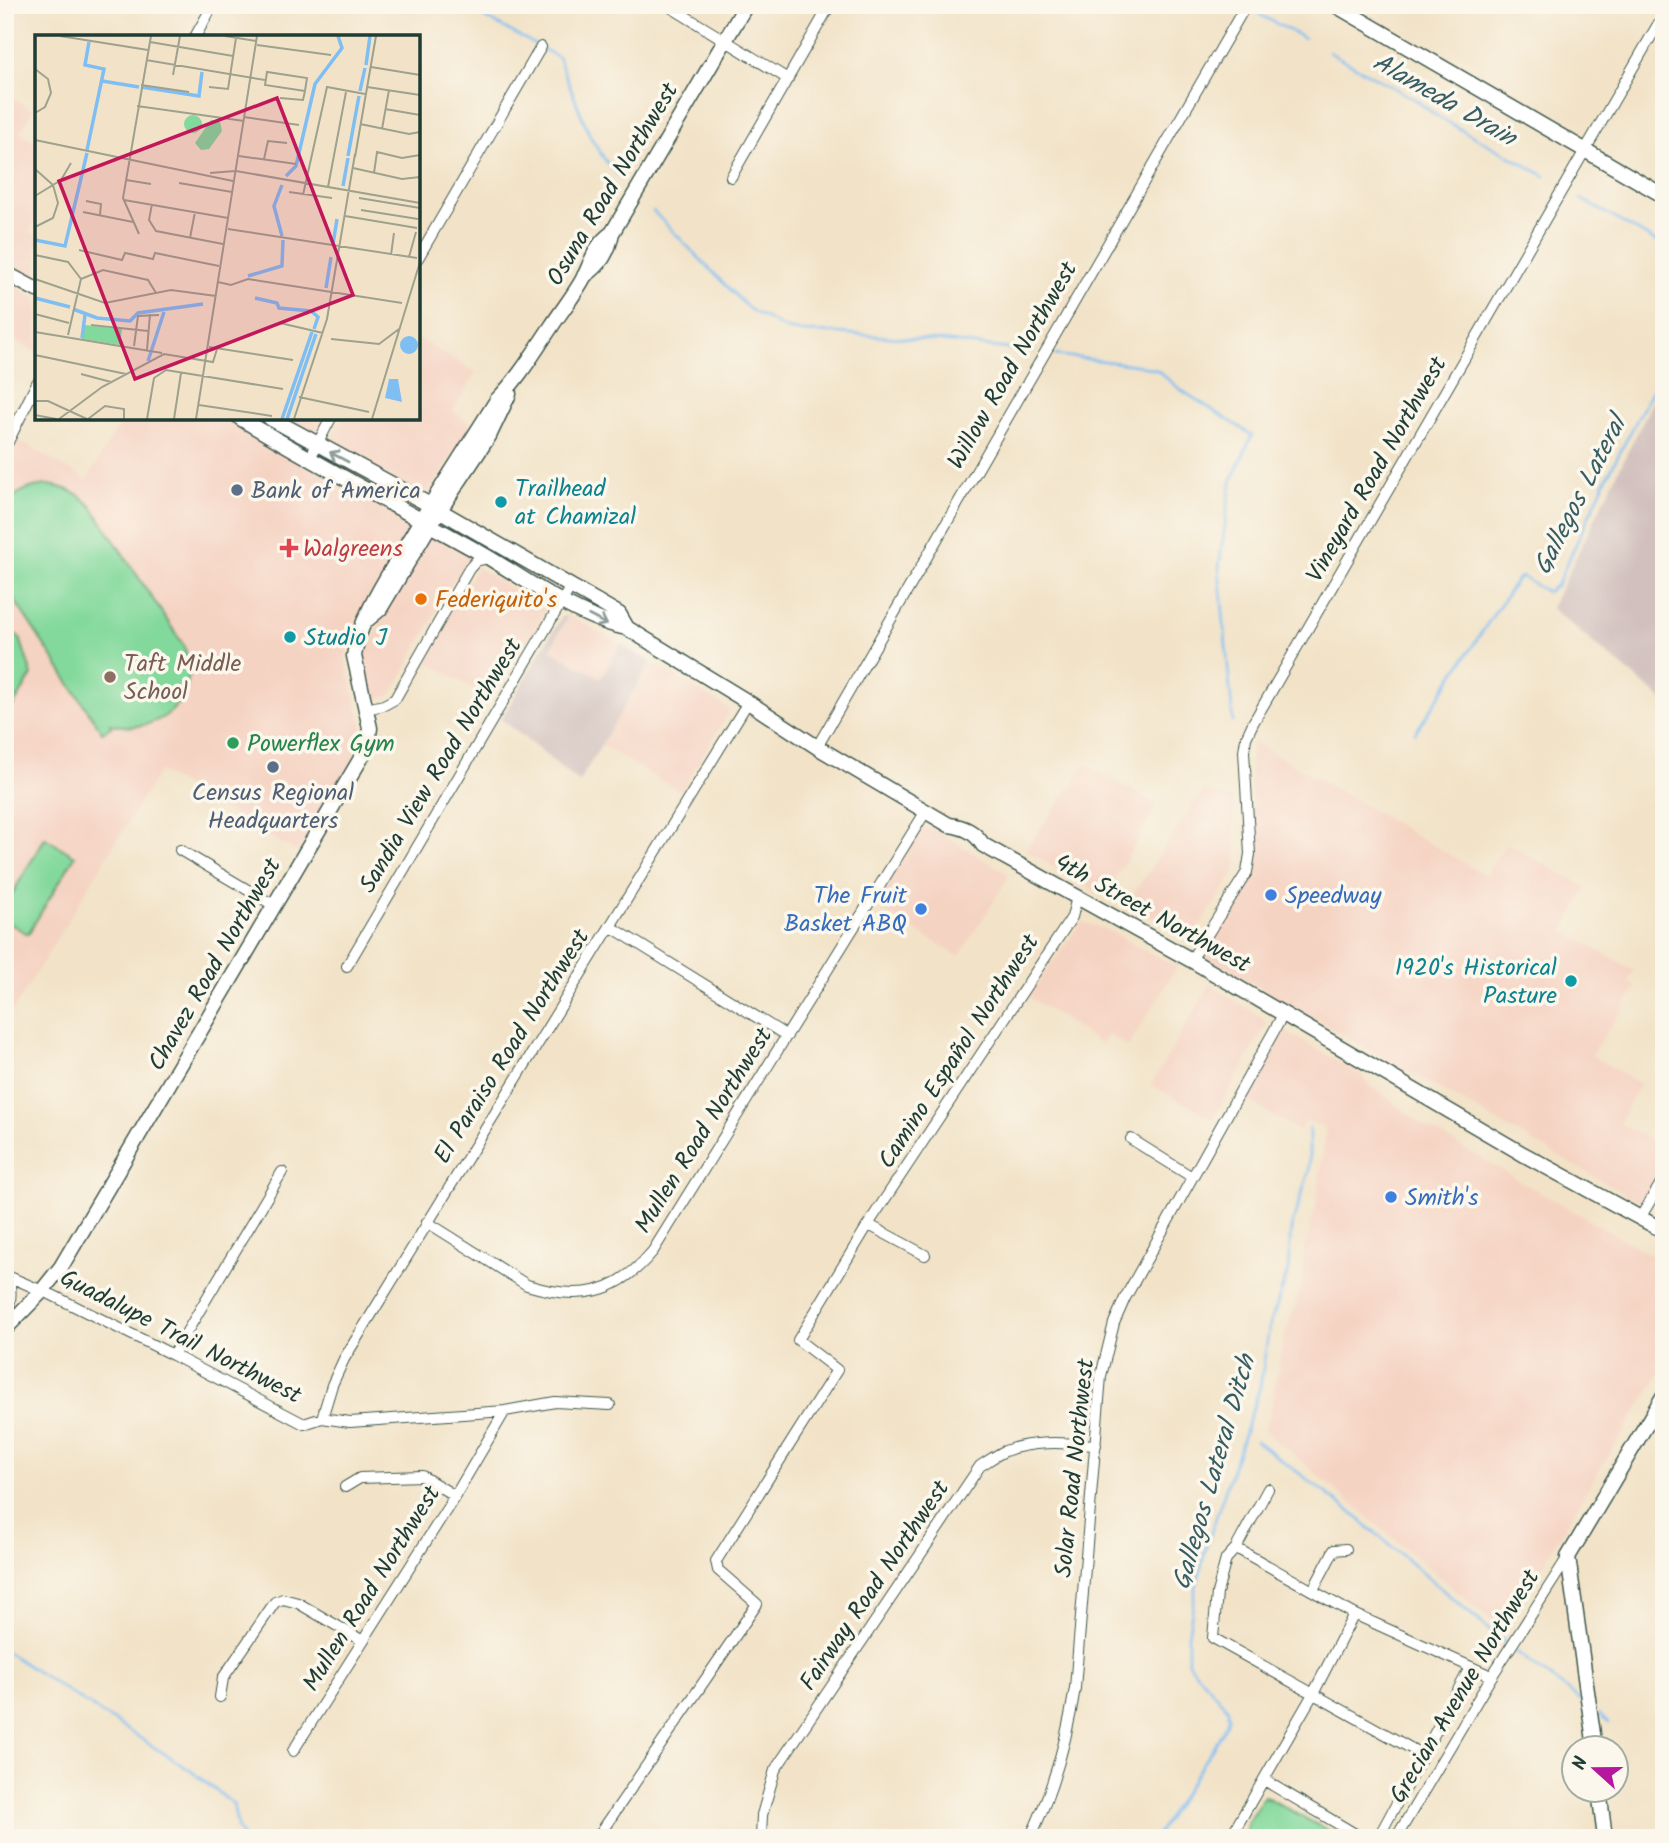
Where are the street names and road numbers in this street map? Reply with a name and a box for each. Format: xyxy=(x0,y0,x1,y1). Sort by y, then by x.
street label: Osuna Road Northwest xyxy=(537,75,690,294)
street label: Willow Road Northwest xyxy=(938,254,1089,477)
street label: Vineyard Road Northwest xyxy=(1297,349,1458,590)
street label: Sandia View Road Northwest xyxy=(349,630,534,901)
street label: 4th Street Northwest xyxy=(1047,844,1258,985)
street label: Chavez Road Northwest xyxy=(138,850,293,1079)
street label: El Paraiso Road Northwest xyxy=(424,921,601,1172)
street label: Camino Español Northwest xyxy=(868,926,1050,1177)
street label: Mullen Road Northwest xyxy=(625,1019,784,1242)
street label: Guadalupe Trail Northwest xyxy=(53,1259,309,1416)
street label: Solar Road Northwest xyxy=(1045,1356,1106,1579)
street label: Fairway Road Northwest xyxy=(790,1472,961,1699)
street label: Mullen Road Northwest xyxy=(293,1477,452,1700)
street label: Grecian Avenue Northwest xyxy=(1380,1562,1551,1811)

